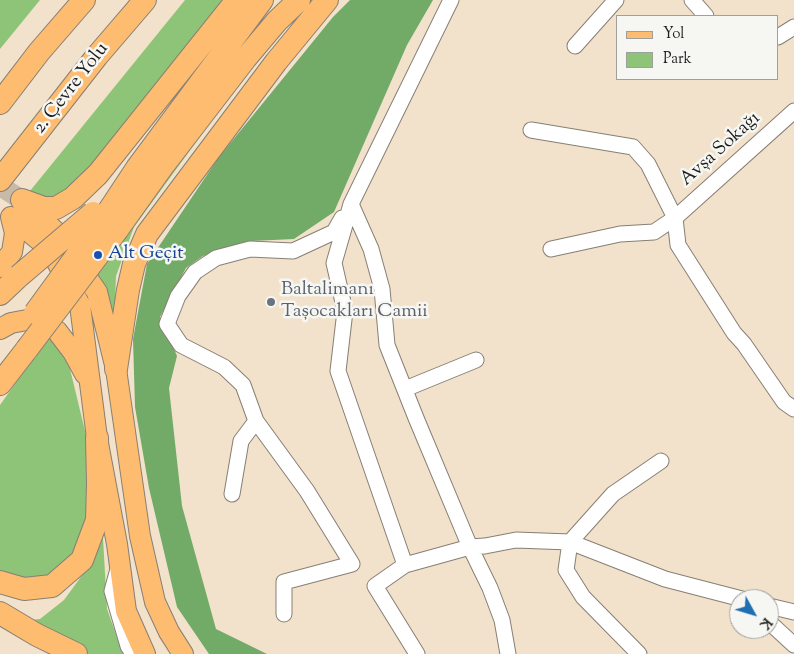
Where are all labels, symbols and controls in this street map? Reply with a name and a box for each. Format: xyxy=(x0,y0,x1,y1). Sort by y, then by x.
legend xyxy=(616,15,779,80)
text: Yol xyxy=(663,24,685,45)
street label: 2. Çevre Yolu xyxy=(29,39,115,139)
text: Park xyxy=(663,49,692,70)
street label: Avşa Sokağı xyxy=(676,108,766,192)
place label: Alt Geçit xyxy=(108,244,184,266)
marker: Alt Geçit xyxy=(92,249,104,261)
place label: Baltalimanı Taşocakları Camii xyxy=(281,280,428,324)
marker: Baltalimanı Taşocakları Camii xyxy=(265,296,277,308)
north arrow xyxy=(729,589,779,639)
text: K xyxy=(754,613,776,633)

